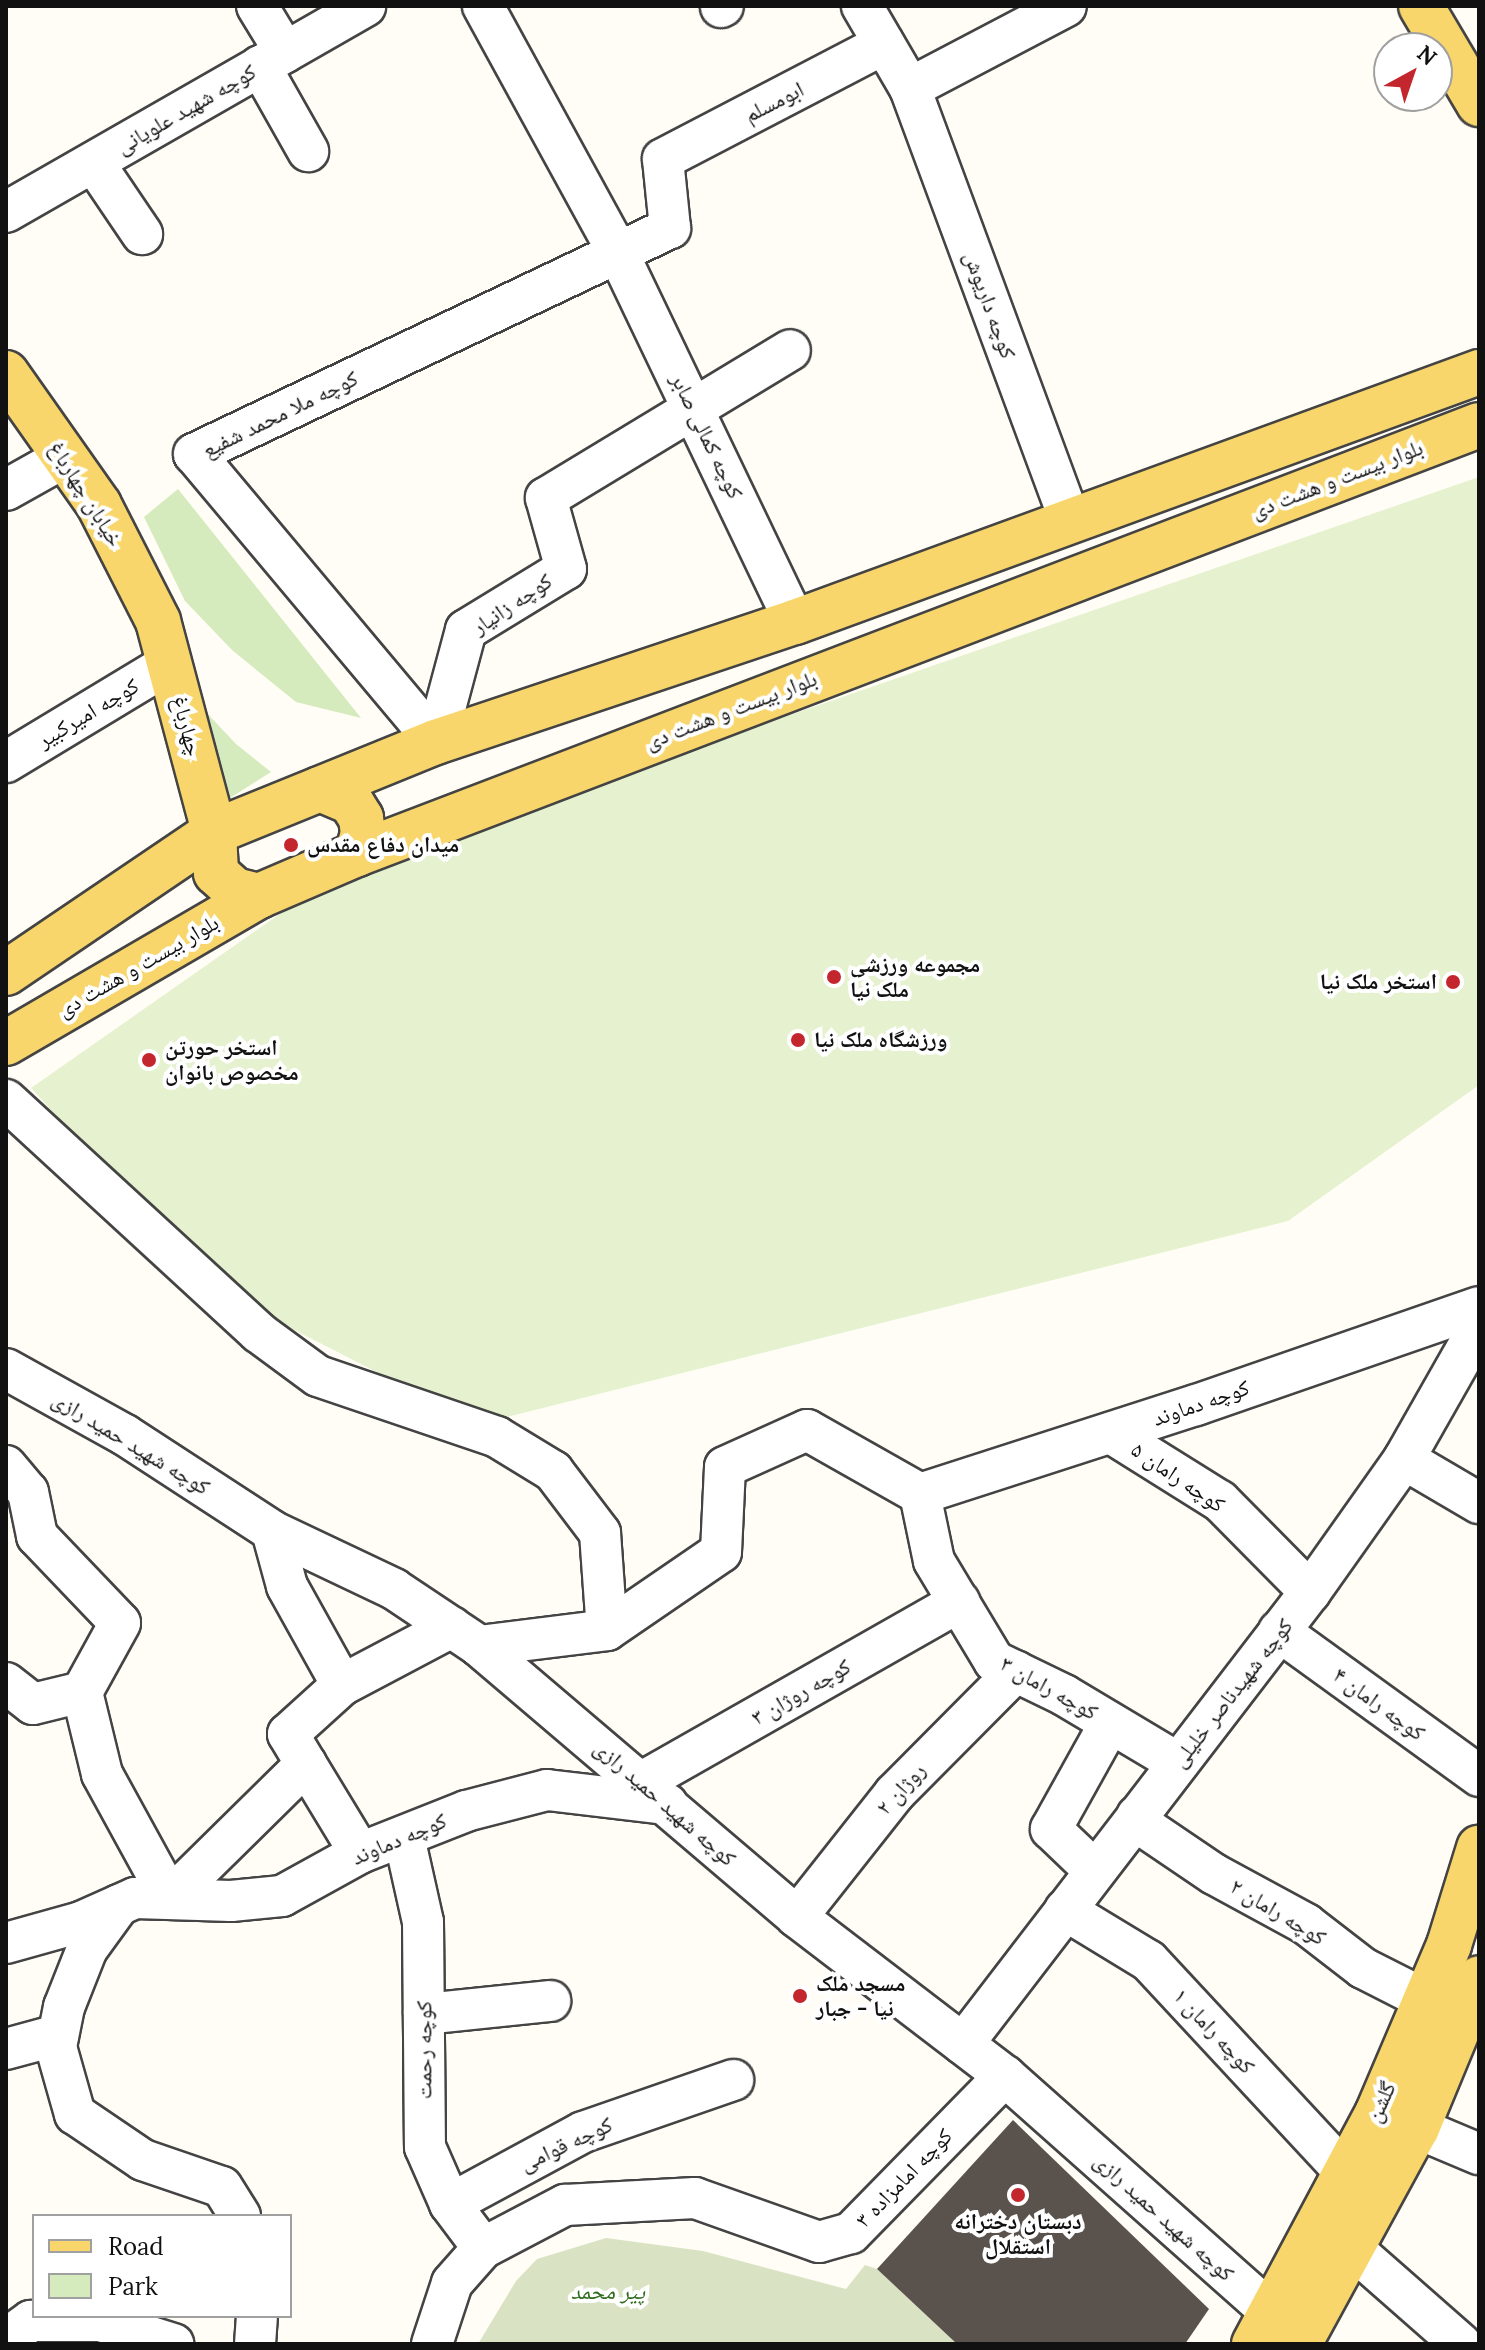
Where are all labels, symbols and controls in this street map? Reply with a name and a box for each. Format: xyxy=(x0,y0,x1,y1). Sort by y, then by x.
north arrow xyxy=(1373,32,1453,112)
text: N xyxy=(1412,39,1443,71)
street label: کوچه شهید علویانی xyxy=(111,58,261,160)
street label: ابومسلم xyxy=(740,76,808,128)
street label: کوچه داریوش xyxy=(958,248,1022,362)
street label: کوچه ملا محمد شفیع xyxy=(198,365,362,463)
street label: کوچه کمالی صابر xyxy=(665,369,749,503)
street label: بلوار بیست و هشت دی xyxy=(1247,434,1427,524)
street label: خیابان چهارباغ xyxy=(43,437,129,551)
street label: کوچه زانیار xyxy=(467,568,557,640)
street label: بلوار بیست و هشت دی xyxy=(641,665,821,755)
street label: کوچه امیرکبیر xyxy=(33,672,143,754)
street label: چهارباغ xyxy=(166,693,208,759)
place label: میدان دفاع مقدس xyxy=(307,832,459,858)
marker: میدان دفاع مقدس xyxy=(282,836,300,854)
street label: بلوار بیست و هشت دی xyxy=(53,909,223,1023)
place label: مجموعه ورزشی ملک نیا xyxy=(850,951,980,1002)
marker: مجموعه ورزشی ملک نیا xyxy=(825,968,843,986)
place label: استخر ملک نیا xyxy=(1320,969,1437,995)
marker: استخر ملک نیا xyxy=(1444,973,1462,991)
place label: ورزشگاه ملک نیا xyxy=(814,1027,947,1053)
marker: ورزشگاه ملک نیا xyxy=(789,1031,807,1049)
place label: استخر حورتن مخصوص بانوان xyxy=(165,1034,299,1086)
marker: استخر حورتن مخصوص بانوان xyxy=(140,1051,158,1069)
street label: کوچه دماوند xyxy=(1149,1374,1253,1432)
street label: کوچه شهید حمید رازی xyxy=(47,1386,215,1500)
street label: کوچه رامان ۵ xyxy=(1126,1436,1230,1518)
street label: کوچه شهیدناصر خلیلی xyxy=(1166,1613,1298,1773)
street label: کوچه رامان ۳ xyxy=(996,1651,1102,1725)
street label: کوچه روژان ۳ xyxy=(747,1653,855,1731)
street label: کوچه رامان ۴ xyxy=(1328,1662,1430,1746)
street label: کوچه شهید حمید رازی xyxy=(589,1734,741,1872)
street label: روژان ۲ xyxy=(871,1757,931,1821)
street label: کوچه دماوند xyxy=(348,1807,450,1871)
street label: کوچه رامان ۲ xyxy=(1225,1873,1331,1951)
place label: مسجد ملک نیا - جبار xyxy=(816,1970,905,2022)
street label: کوچه رامان ۱ xyxy=(1168,1983,1260,2079)
marker: مسجد ملک نیا - جبار xyxy=(791,1987,809,2005)
street label: کوچه رحمت xyxy=(411,2001,437,2099)
street label: گلشن xyxy=(1360,2077,1402,2127)
street label: کوچه قوامی xyxy=(516,2111,616,2177)
street label: کوچه امامزاده ۳ xyxy=(850,2123,958,2233)
street label: کوچه شهید حمید رازی xyxy=(1089,2147,1239,2287)
marker: دبستان دخترانه استقلال xyxy=(1009,2186,1027,2204)
place label: دبستان دخترانه استقلال xyxy=(954,2208,1082,2260)
legend xyxy=(32,2214,292,2318)
text: Road xyxy=(108,2231,164,2262)
text: Park xyxy=(108,2271,158,2302)
park label: پیر محمد xyxy=(571,2279,645,2305)

